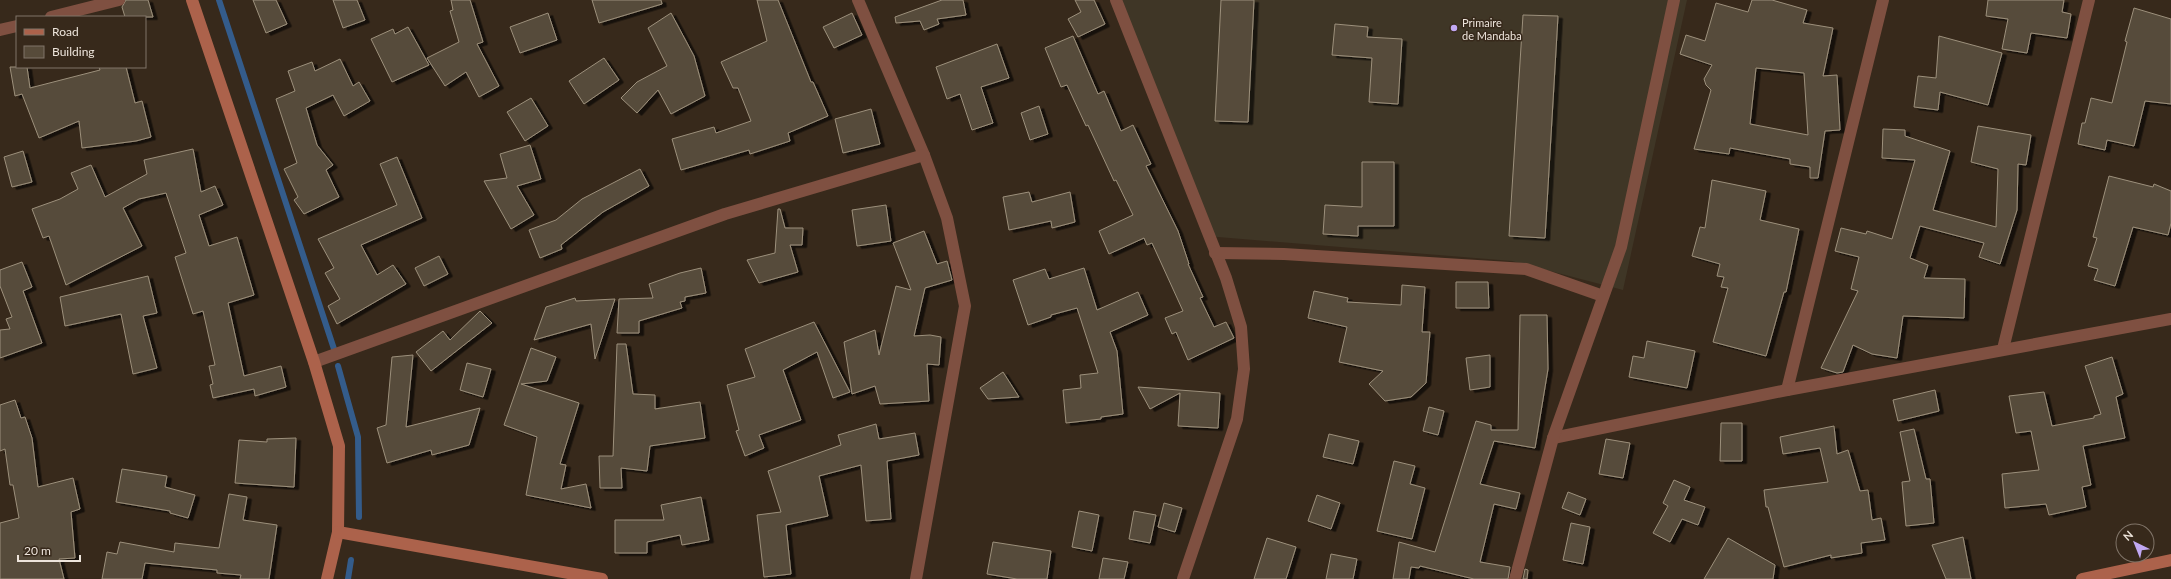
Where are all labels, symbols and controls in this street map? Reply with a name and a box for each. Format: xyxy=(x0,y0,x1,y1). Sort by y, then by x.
legend xyxy=(16,16,146,68)
place label: Primaire de Mandaba xyxy=(1462,16,1522,42)
marker: Primaire de Mandaba xyxy=(1449,23,1459,33)
text: Road xyxy=(52,24,79,39)
text: Building xyxy=(52,44,95,59)
north arrow xyxy=(2115,523,2155,563)
text: N xyxy=(2120,528,2135,543)
scale bar xyxy=(18,537,80,563)
text: 20 m xyxy=(24,543,51,558)

